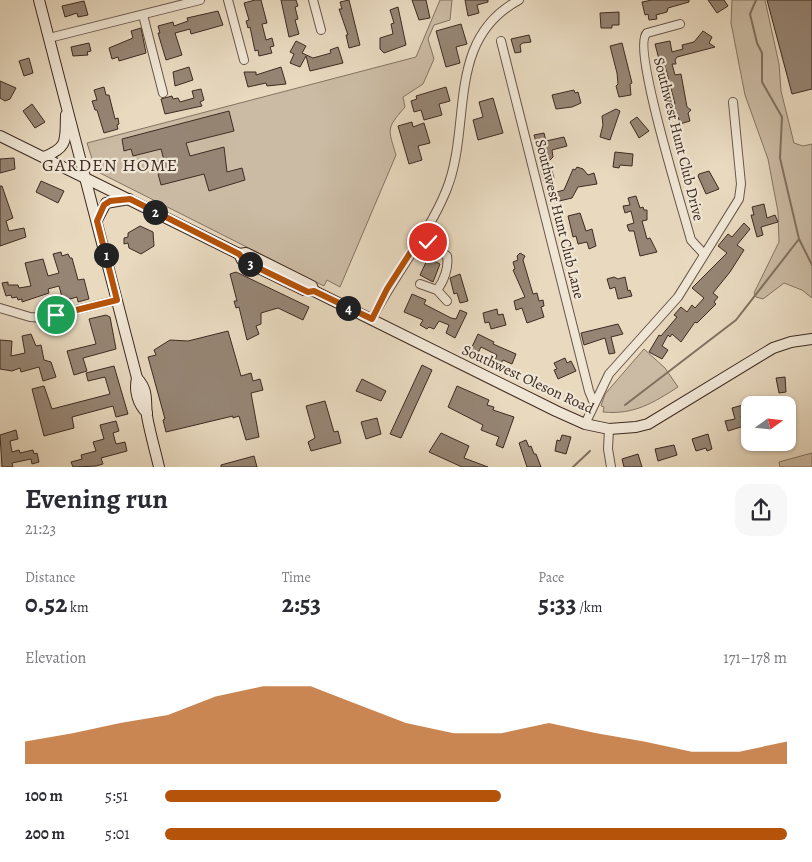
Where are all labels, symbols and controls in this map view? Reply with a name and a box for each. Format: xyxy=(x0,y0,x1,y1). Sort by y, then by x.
street label: Southwest Hunt Club Drive xyxy=(649,55,709,223)
street label: Southwest Hunt Club Lane xyxy=(530,137,590,301)
district label: GARDEN HOME xyxy=(42,153,178,177)
pin: 2 xyxy=(142,200,168,224)
text: 2 xyxy=(152,203,159,222)
pin xyxy=(407,221,449,263)
icon: check xyxy=(414,228,442,256)
pin: 1 xyxy=(94,242,118,268)
text: 1 xyxy=(104,246,109,265)
pin: 3 xyxy=(238,252,262,276)
text: 3 xyxy=(247,255,254,274)
pin xyxy=(35,294,77,336)
pin: 4 xyxy=(336,296,360,320)
text: 4 xyxy=(345,299,352,318)
icon: arrive xyxy=(42,301,70,329)
street label: Southwest Oleson Road xyxy=(459,340,598,419)
north arrow xyxy=(741,396,796,451)
map controls xyxy=(741,396,796,451)
text: Evening run xyxy=(25,480,168,518)
button: share xyxy=(735,484,787,536)
text: 21:23 xyxy=(25,518,56,540)
text: Distance xyxy=(25,568,75,587)
text: Time xyxy=(282,568,311,587)
text: Pace xyxy=(538,568,564,587)
text: 0.52 xyxy=(25,587,67,621)
text: 2:53 xyxy=(282,587,321,621)
text: 5:33 xyxy=(538,587,576,621)
text: km xyxy=(67,598,89,617)
text: /km xyxy=(576,598,602,617)
text: Elevation xyxy=(25,647,86,669)
text: 171–178 m xyxy=(723,647,787,669)
text: 100 m xyxy=(25,785,63,807)
text: 5:51 xyxy=(105,785,128,807)
text: 200 m xyxy=(25,823,65,845)
text: 5:01 xyxy=(105,823,130,845)

